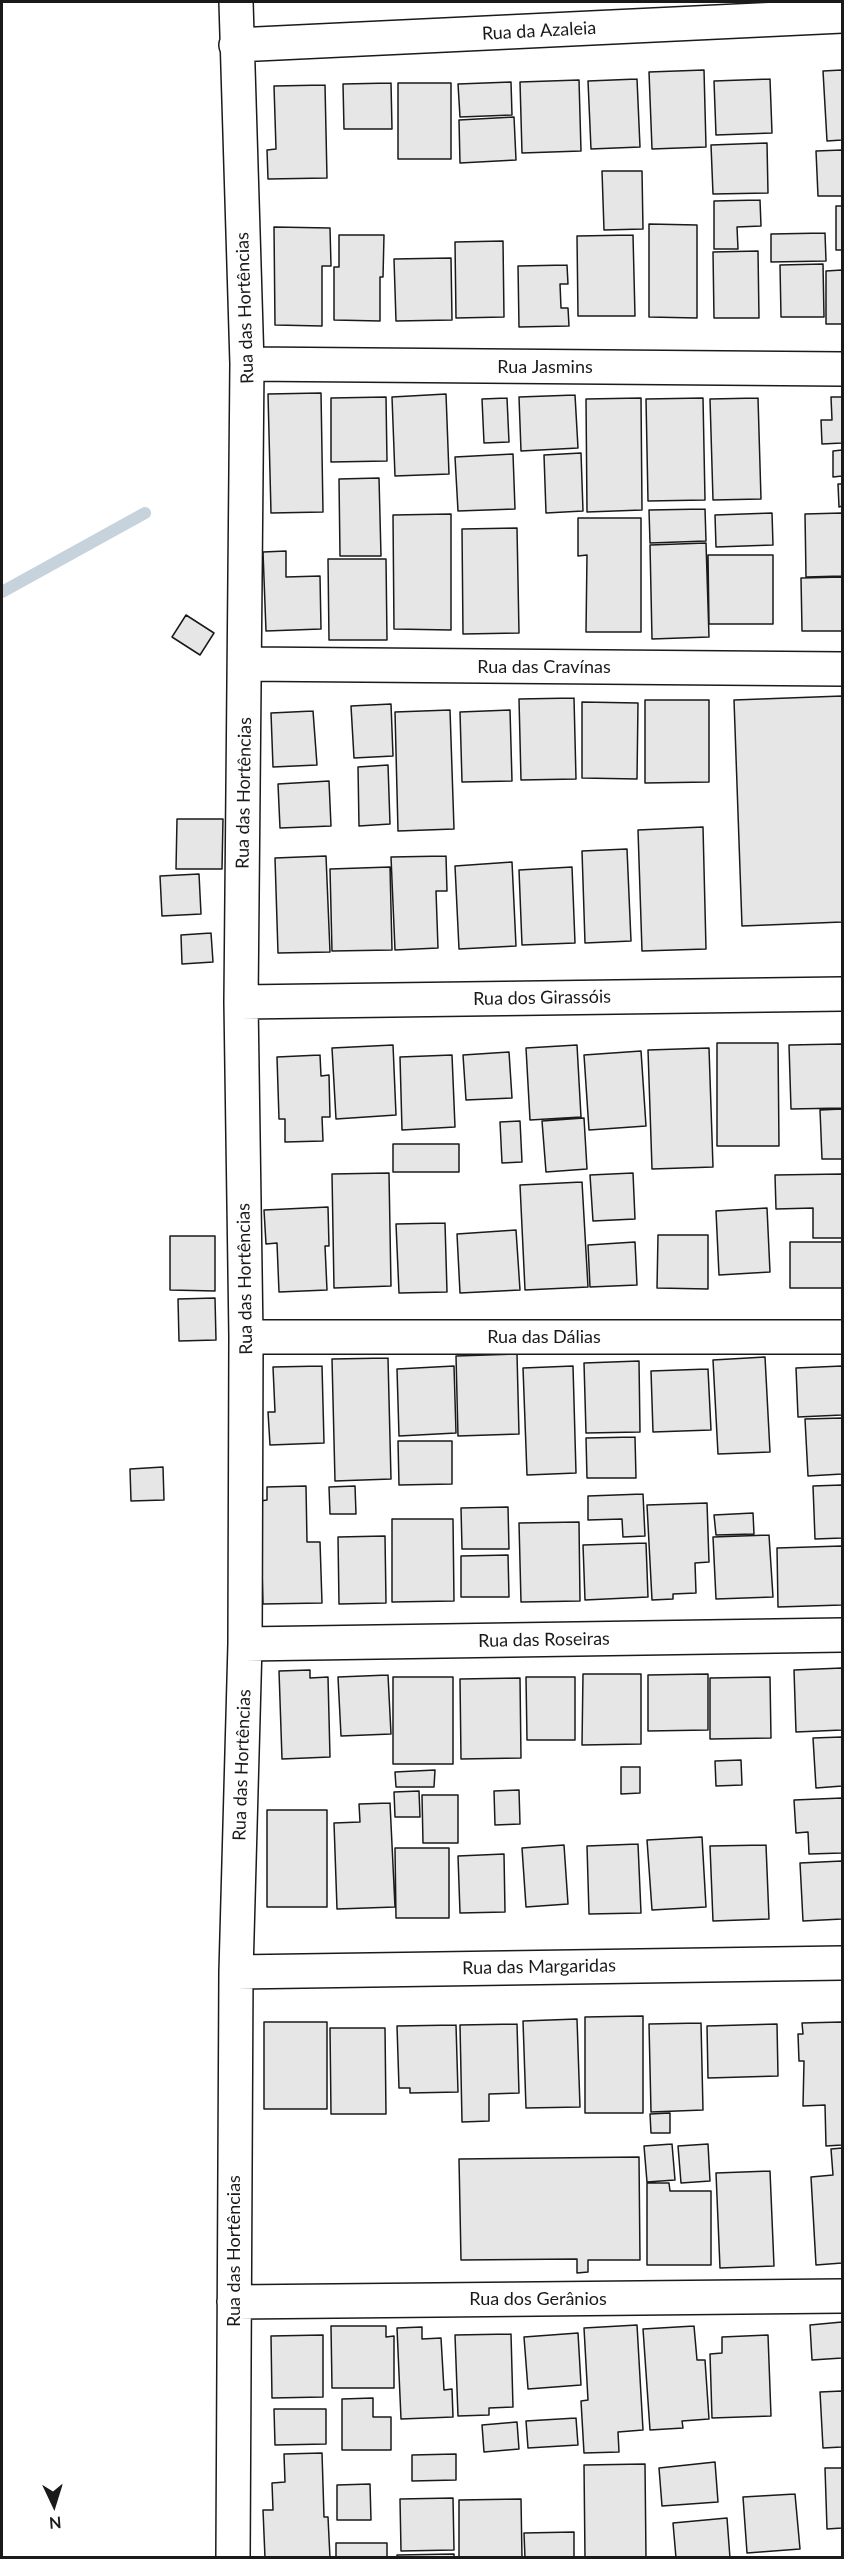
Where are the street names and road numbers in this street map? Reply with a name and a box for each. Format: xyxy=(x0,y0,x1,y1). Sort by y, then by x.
street label: Rua da Azaleia xyxy=(481,17,597,45)
street label: Rua das Hortências xyxy=(232,232,258,384)
street label: Rua Jasmins xyxy=(497,356,593,378)
street label: Rua das Cravínas xyxy=(477,656,611,678)
street label: Rua das Hortências xyxy=(232,717,256,869)
street label: Rua dos Girassóis xyxy=(473,986,611,1010)
street label: Rua das Hortências xyxy=(233,1203,257,1355)
street label: Rua das Dálias xyxy=(487,1326,601,1348)
street label: Rua das Roseiras xyxy=(478,1628,610,1652)
street label: Rua das Hortências xyxy=(229,1689,255,1841)
street label: Rua das Margaridas xyxy=(462,1955,616,1979)
street label: Rua das Hortências xyxy=(223,2175,245,2327)
street label: Rua dos Gerânios xyxy=(469,2288,607,2310)

